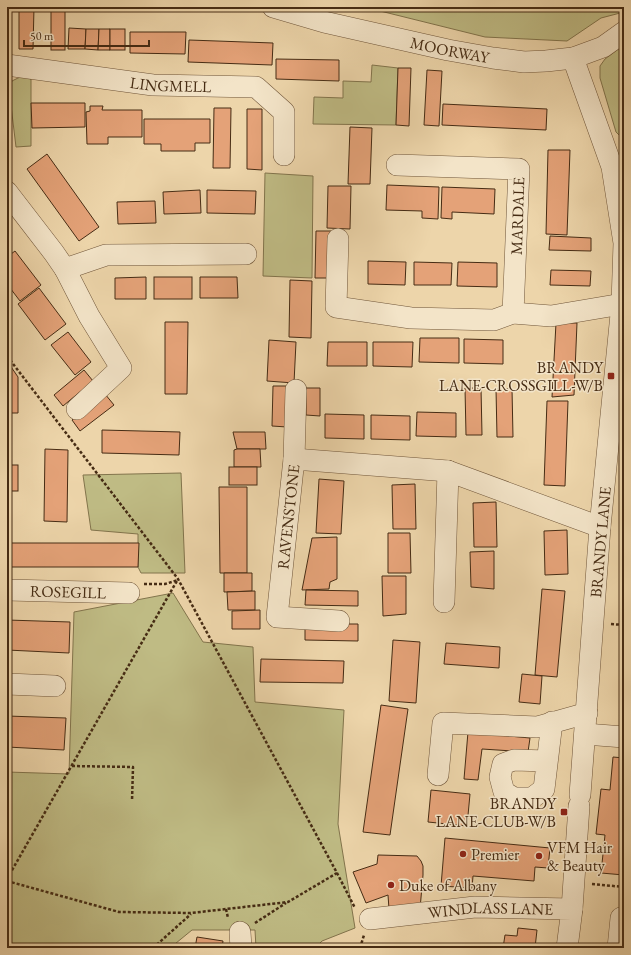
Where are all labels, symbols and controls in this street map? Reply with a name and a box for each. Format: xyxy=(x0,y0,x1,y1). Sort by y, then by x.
scale bar xyxy=(24,22,149,48)
text: 50 m xyxy=(30,28,54,44)
street label: MOORWAY xyxy=(408,32,492,68)
street label: LINGMELL xyxy=(129,72,212,97)
street label: MARDALE xyxy=(506,177,529,255)
place label: BRANDY LANE-CROSSGILL-W/B xyxy=(439,357,604,396)
marker: BRANDY LANE-CROSSGILL-W/B xyxy=(606,371,616,381)
street label: RAVENSTONE xyxy=(272,463,304,570)
street label: BRANDY LANE xyxy=(585,486,616,598)
street label: ROSEGILL xyxy=(30,581,107,603)
place label: BRANDY LANE-CLUB-W/B xyxy=(436,793,557,832)
marker: BRANDY LANE-CLUB-W/B xyxy=(559,807,569,817)
place label: VFM Hair & Beauty xyxy=(547,837,613,876)
place label: Premier xyxy=(471,844,520,865)
marker: Premier xyxy=(458,849,468,859)
marker: VFM Hair & Beauty xyxy=(534,851,544,861)
place label: Duke of Albany xyxy=(399,875,498,896)
marker: Duke of Albany xyxy=(386,880,396,890)
street label: WINDLASS LANE xyxy=(427,897,553,923)

